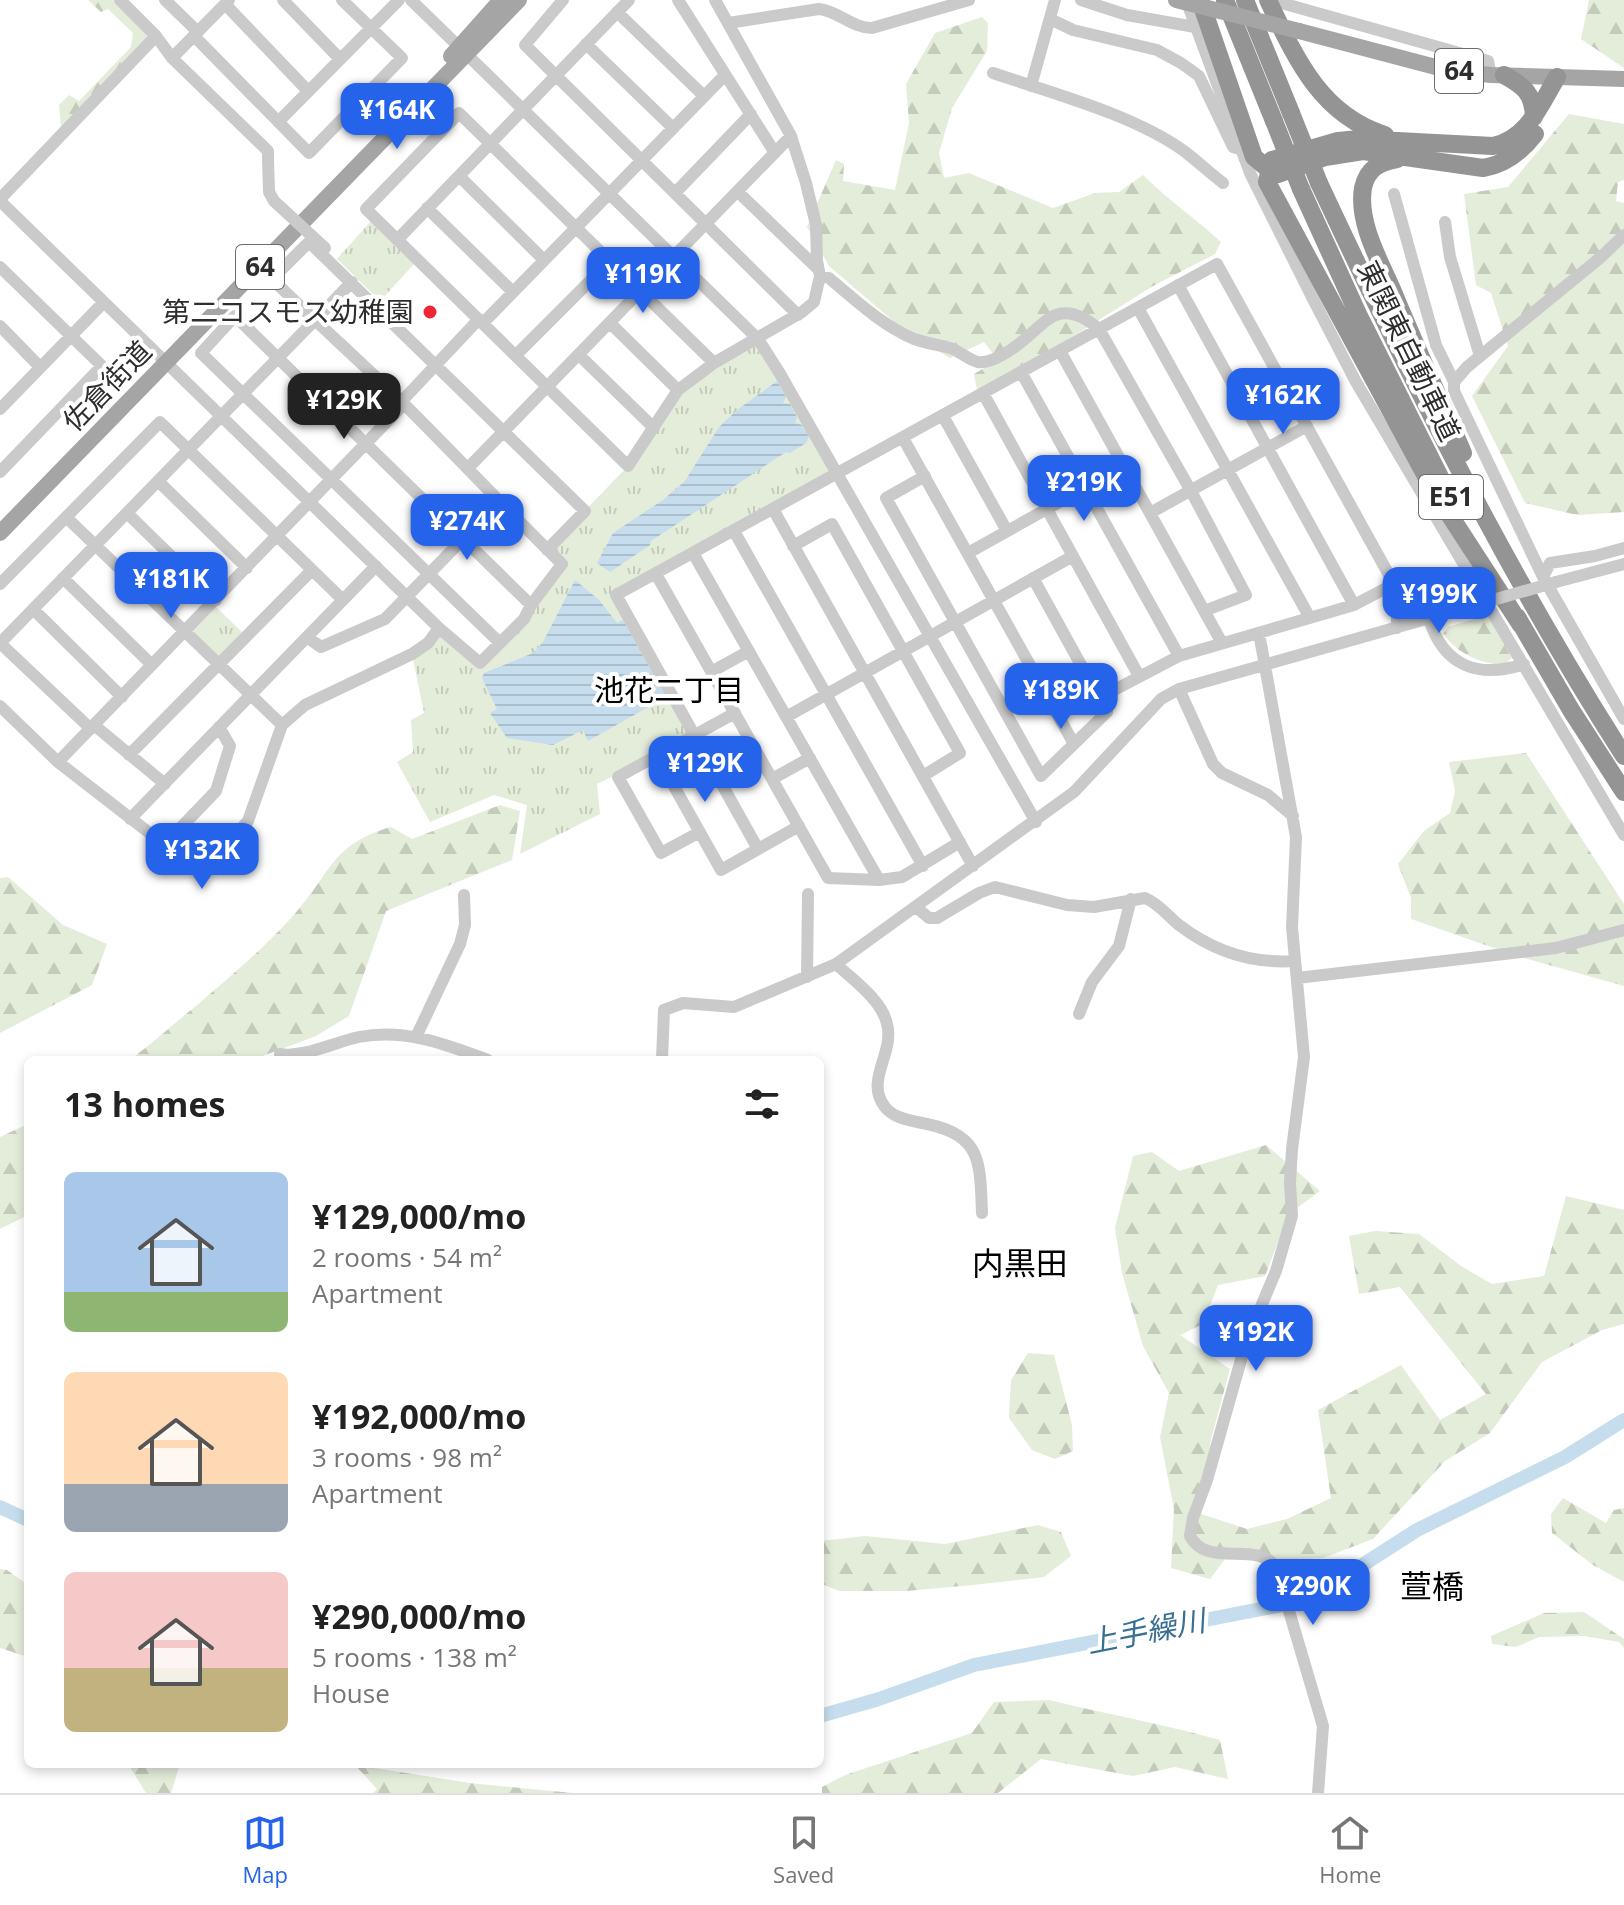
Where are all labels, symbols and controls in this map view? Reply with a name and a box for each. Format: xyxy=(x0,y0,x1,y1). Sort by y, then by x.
road number: 64 xyxy=(1435,49,1483,93)
pin: ¥164K xyxy=(341,83,453,151)
text: ¥164K xyxy=(359,91,435,127)
road number: 64 xyxy=(236,245,284,289)
pin: ¥119K xyxy=(587,247,699,315)
street label: 東関東自動車道 xyxy=(1350,254,1470,447)
text: ¥119K xyxy=(605,255,681,291)
place label: 第二コスモス幼稚園 xyxy=(162,292,414,330)
marker: 第二コスモス幼稚園 xyxy=(421,303,439,321)
street label: 佐倉街道 xyxy=(54,332,159,439)
pin: ¥162K xyxy=(1227,368,1339,436)
pin: ¥129K xyxy=(288,373,400,441)
text: ¥162K xyxy=(1245,376,1321,412)
text: ¥129K xyxy=(306,381,382,417)
pin: ¥219K xyxy=(1028,455,1140,523)
text: ¥219K xyxy=(1046,463,1122,499)
road number: E51 xyxy=(1419,475,1483,519)
pin: ¥274K xyxy=(411,494,523,562)
text: ¥274K xyxy=(429,502,505,538)
pin: ¥181K xyxy=(115,552,227,620)
text: ¥181K xyxy=(133,560,209,596)
pin: ¥199K xyxy=(1383,567,1495,635)
text: ¥199K xyxy=(1401,575,1477,611)
pin: ¥189K xyxy=(1005,663,1117,731)
district label: 池花二丁目 xyxy=(594,669,744,710)
text: ¥189K xyxy=(1023,671,1099,707)
pin: ¥129K xyxy=(649,736,761,804)
text: ¥129K xyxy=(667,744,743,780)
pin: ¥132K xyxy=(146,823,258,891)
text: ¥132K xyxy=(164,831,240,867)
text: 13 homes xyxy=(64,1081,225,1127)
icon: filters xyxy=(740,1082,784,1126)
text: ¥129,000/mo xyxy=(312,1193,526,1239)
icon: home xyxy=(128,1204,224,1300)
text: 2 rooms · 54 m² xyxy=(312,1239,502,1275)
district label: 内黒田 xyxy=(972,1241,1068,1284)
text: Apartment xyxy=(312,1275,443,1311)
pin: ¥192K xyxy=(1200,1305,1312,1373)
text: ¥192K xyxy=(1218,1313,1294,1349)
text: ¥192,000/mo xyxy=(312,1393,526,1439)
icon: home xyxy=(128,1404,224,1500)
text: 3 rooms · 98 m² xyxy=(312,1439,502,1475)
text: Apartment xyxy=(312,1475,443,1511)
pin: ¥290K xyxy=(1257,1559,1369,1627)
district label: 萱橋 xyxy=(1400,1564,1464,1607)
text: ¥290K xyxy=(1275,1567,1351,1603)
text: ¥290,000/mo xyxy=(312,1593,526,1639)
water label: 上手繰川 xyxy=(1083,1598,1211,1662)
icon: home xyxy=(128,1604,224,1700)
text: 5 rooms · 138 m² xyxy=(312,1639,517,1675)
text: House xyxy=(312,1675,390,1711)
tab: Map xyxy=(243,1811,288,1889)
tab: Saved xyxy=(773,1811,834,1889)
tab: Home xyxy=(1319,1811,1381,1889)

